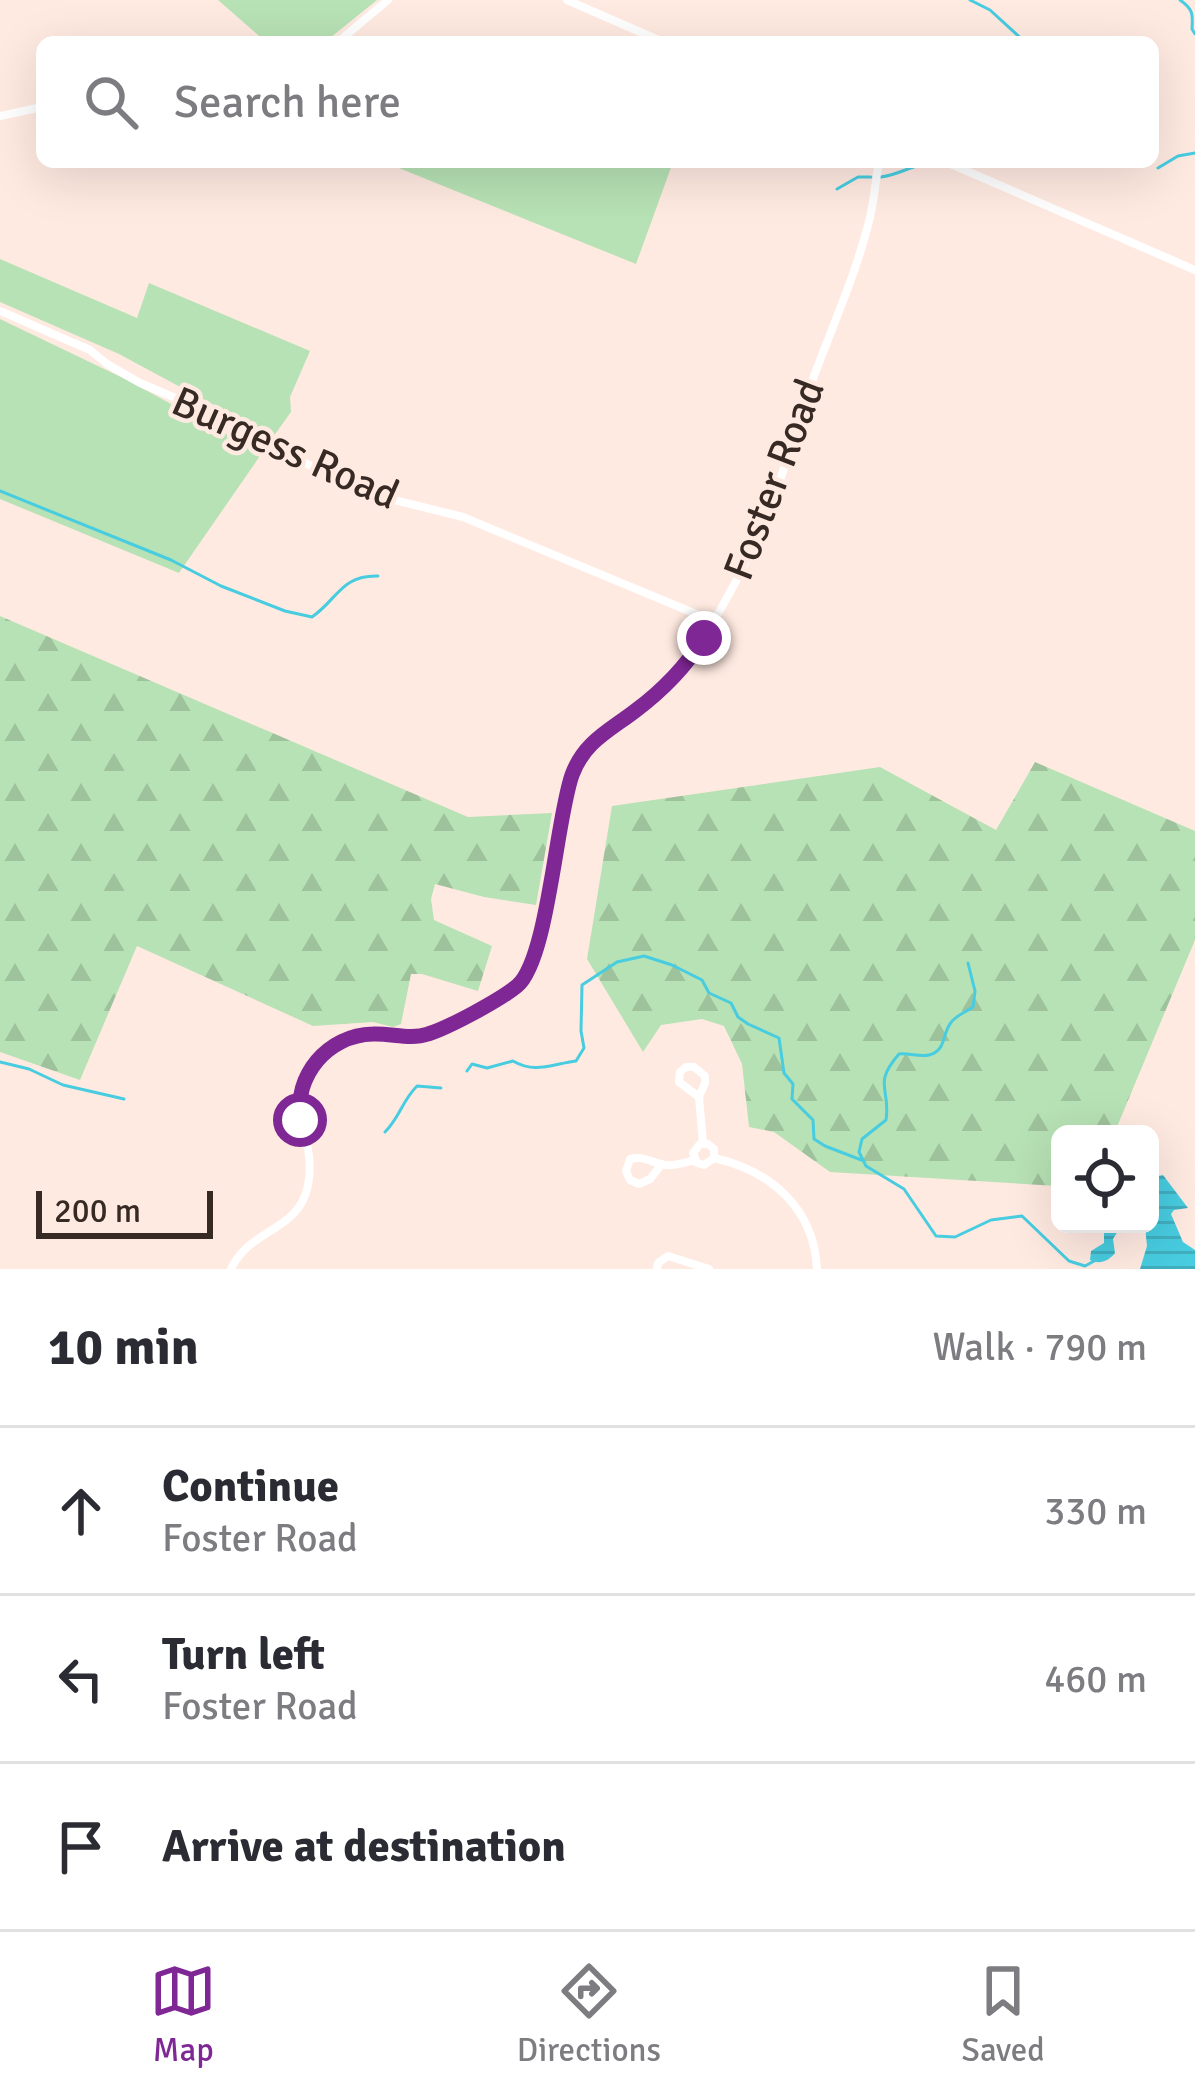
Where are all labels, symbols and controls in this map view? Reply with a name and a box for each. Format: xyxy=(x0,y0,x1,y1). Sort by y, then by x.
search box xyxy=(36,36,1159,168)
icon: search xyxy=(78,69,144,135)
text: Search here xyxy=(174,75,401,130)
street label: Foster Road xyxy=(713,372,836,587)
street label: Burgess Road xyxy=(164,376,407,521)
route end xyxy=(677,611,731,665)
route start xyxy=(273,1093,327,1147)
map controls xyxy=(1051,1125,1159,1233)
button: locate xyxy=(1051,1125,1159,1233)
scale bar xyxy=(36,1185,213,1238)
text: 200 m xyxy=(54,1191,141,1232)
text: 10 min xyxy=(48,1316,199,1379)
text: Walk · 790 m xyxy=(933,1323,1147,1371)
text: Continue xyxy=(162,1459,339,1514)
icon: ahead xyxy=(48,1478,114,1544)
text: 330 m xyxy=(1044,1487,1147,1535)
text: Foster Road xyxy=(162,1514,358,1562)
text: Turn left xyxy=(162,1627,325,1682)
icon: left xyxy=(48,1646,114,1712)
text: 460 m xyxy=(1044,1655,1147,1703)
text: Foster Road xyxy=(162,1682,358,1730)
icon: arrive xyxy=(48,1814,114,1880)
text: Arrive at destination xyxy=(162,1819,566,1874)
tab: Map xyxy=(150,1958,216,2071)
tab: Directions xyxy=(517,1958,661,2071)
tab: Saved xyxy=(962,1958,1045,2071)

